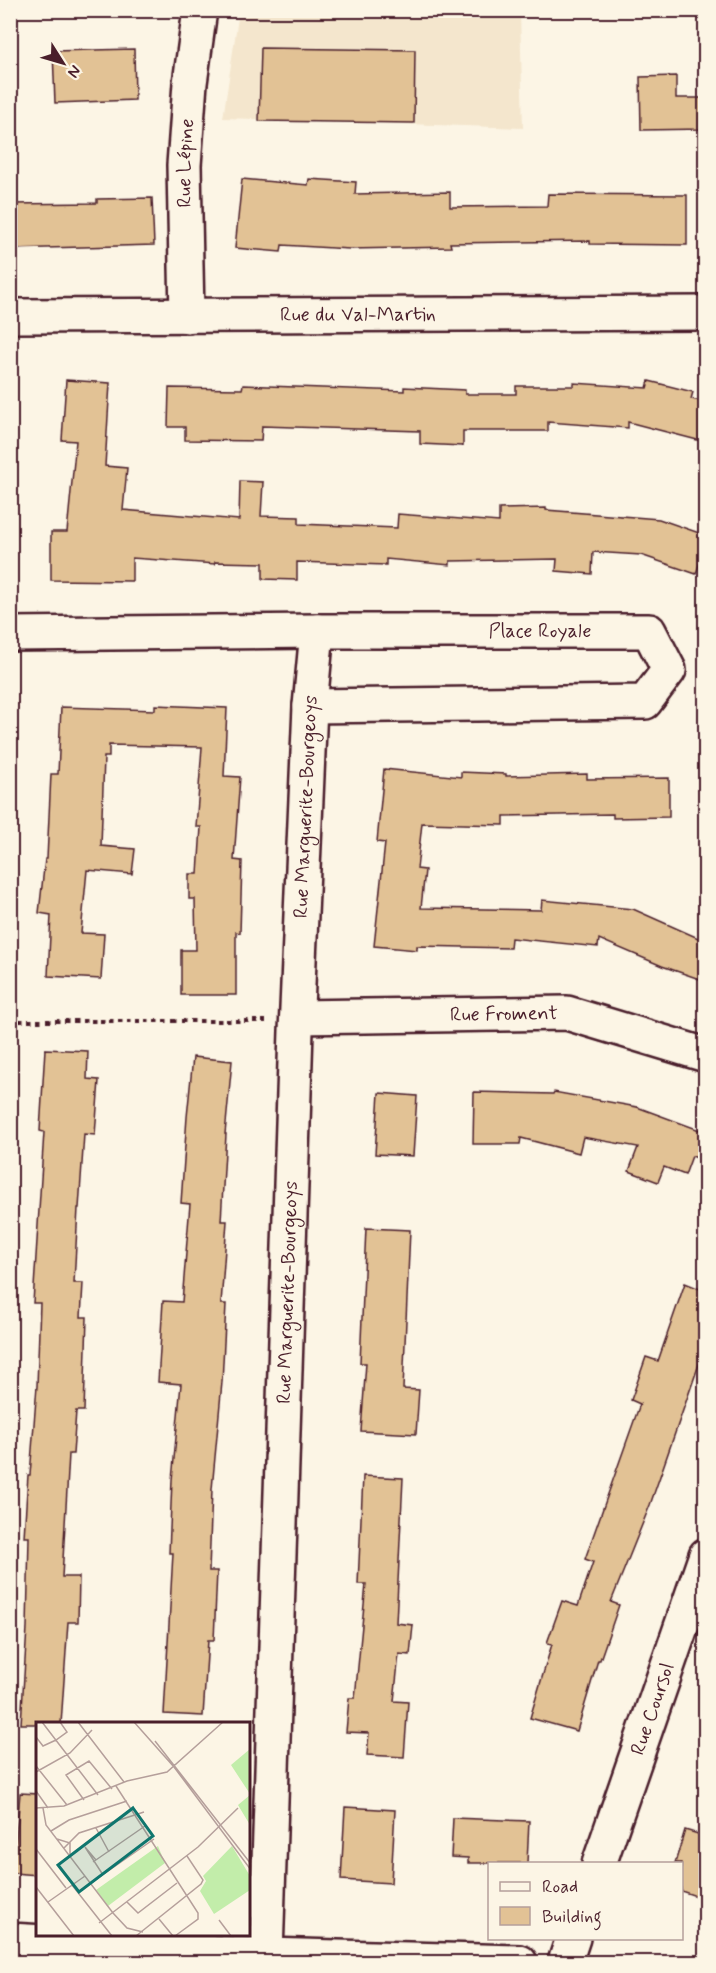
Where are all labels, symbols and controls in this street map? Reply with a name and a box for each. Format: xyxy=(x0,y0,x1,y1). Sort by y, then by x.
north arrow xyxy=(33,33,93,93)
text: N xyxy=(62,61,85,82)
street label: Rue Lépine xyxy=(170,118,201,208)
street label: Rue du Val-Martin xyxy=(280,301,436,328)
street label: Place Royale xyxy=(488,618,591,645)
street label: Rue Marguerite-Bourgeoys xyxy=(287,694,324,919)
street label: Rue Froment xyxy=(450,1000,558,1028)
street label: Rue Marguerite-Bourgeoys xyxy=(270,1180,305,1404)
street label: Rue Coursol xyxy=(624,1659,681,1759)
inset map xyxy=(36,1722,250,1937)
legend xyxy=(488,1862,683,1940)
text: Road xyxy=(542,1875,578,1899)
text: Building xyxy=(542,1905,602,1931)

